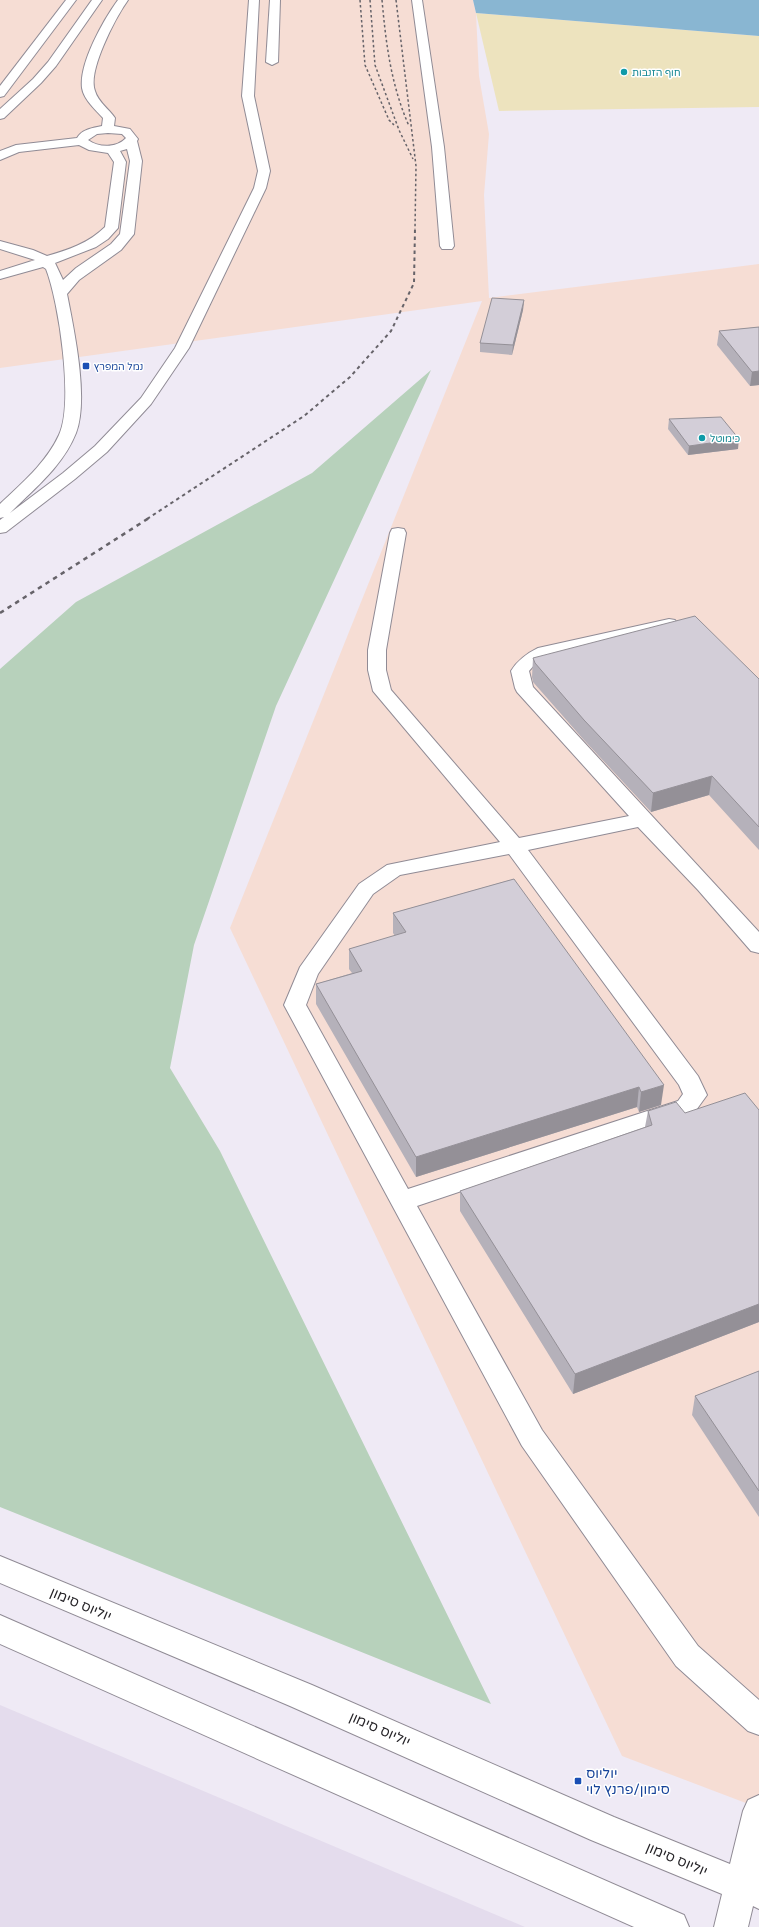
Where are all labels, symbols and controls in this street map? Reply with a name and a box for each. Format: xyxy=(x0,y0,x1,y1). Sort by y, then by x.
marker: חוף הזנבות xyxy=(619,67,629,77)
place label: חוף הזנבות xyxy=(632,67,681,79)
marker: נמל המפרץ xyxy=(81,361,91,371)
place label: נמל המפרץ xyxy=(94,361,143,373)
marker: כימוטל xyxy=(697,433,707,443)
place label: כימוטל xyxy=(710,433,740,445)
street label: יוליוס סימון xyxy=(47,1584,114,1625)
street label: יוליוס סימון xyxy=(347,1708,413,1750)
place label: יוליוס סימון/פרנץ לוי xyxy=(586,1765,670,1798)
marker: יוליוס סימון/פרנץ לוי xyxy=(573,1776,583,1786)
street label: יוליוס סימון xyxy=(643,1839,710,1880)

